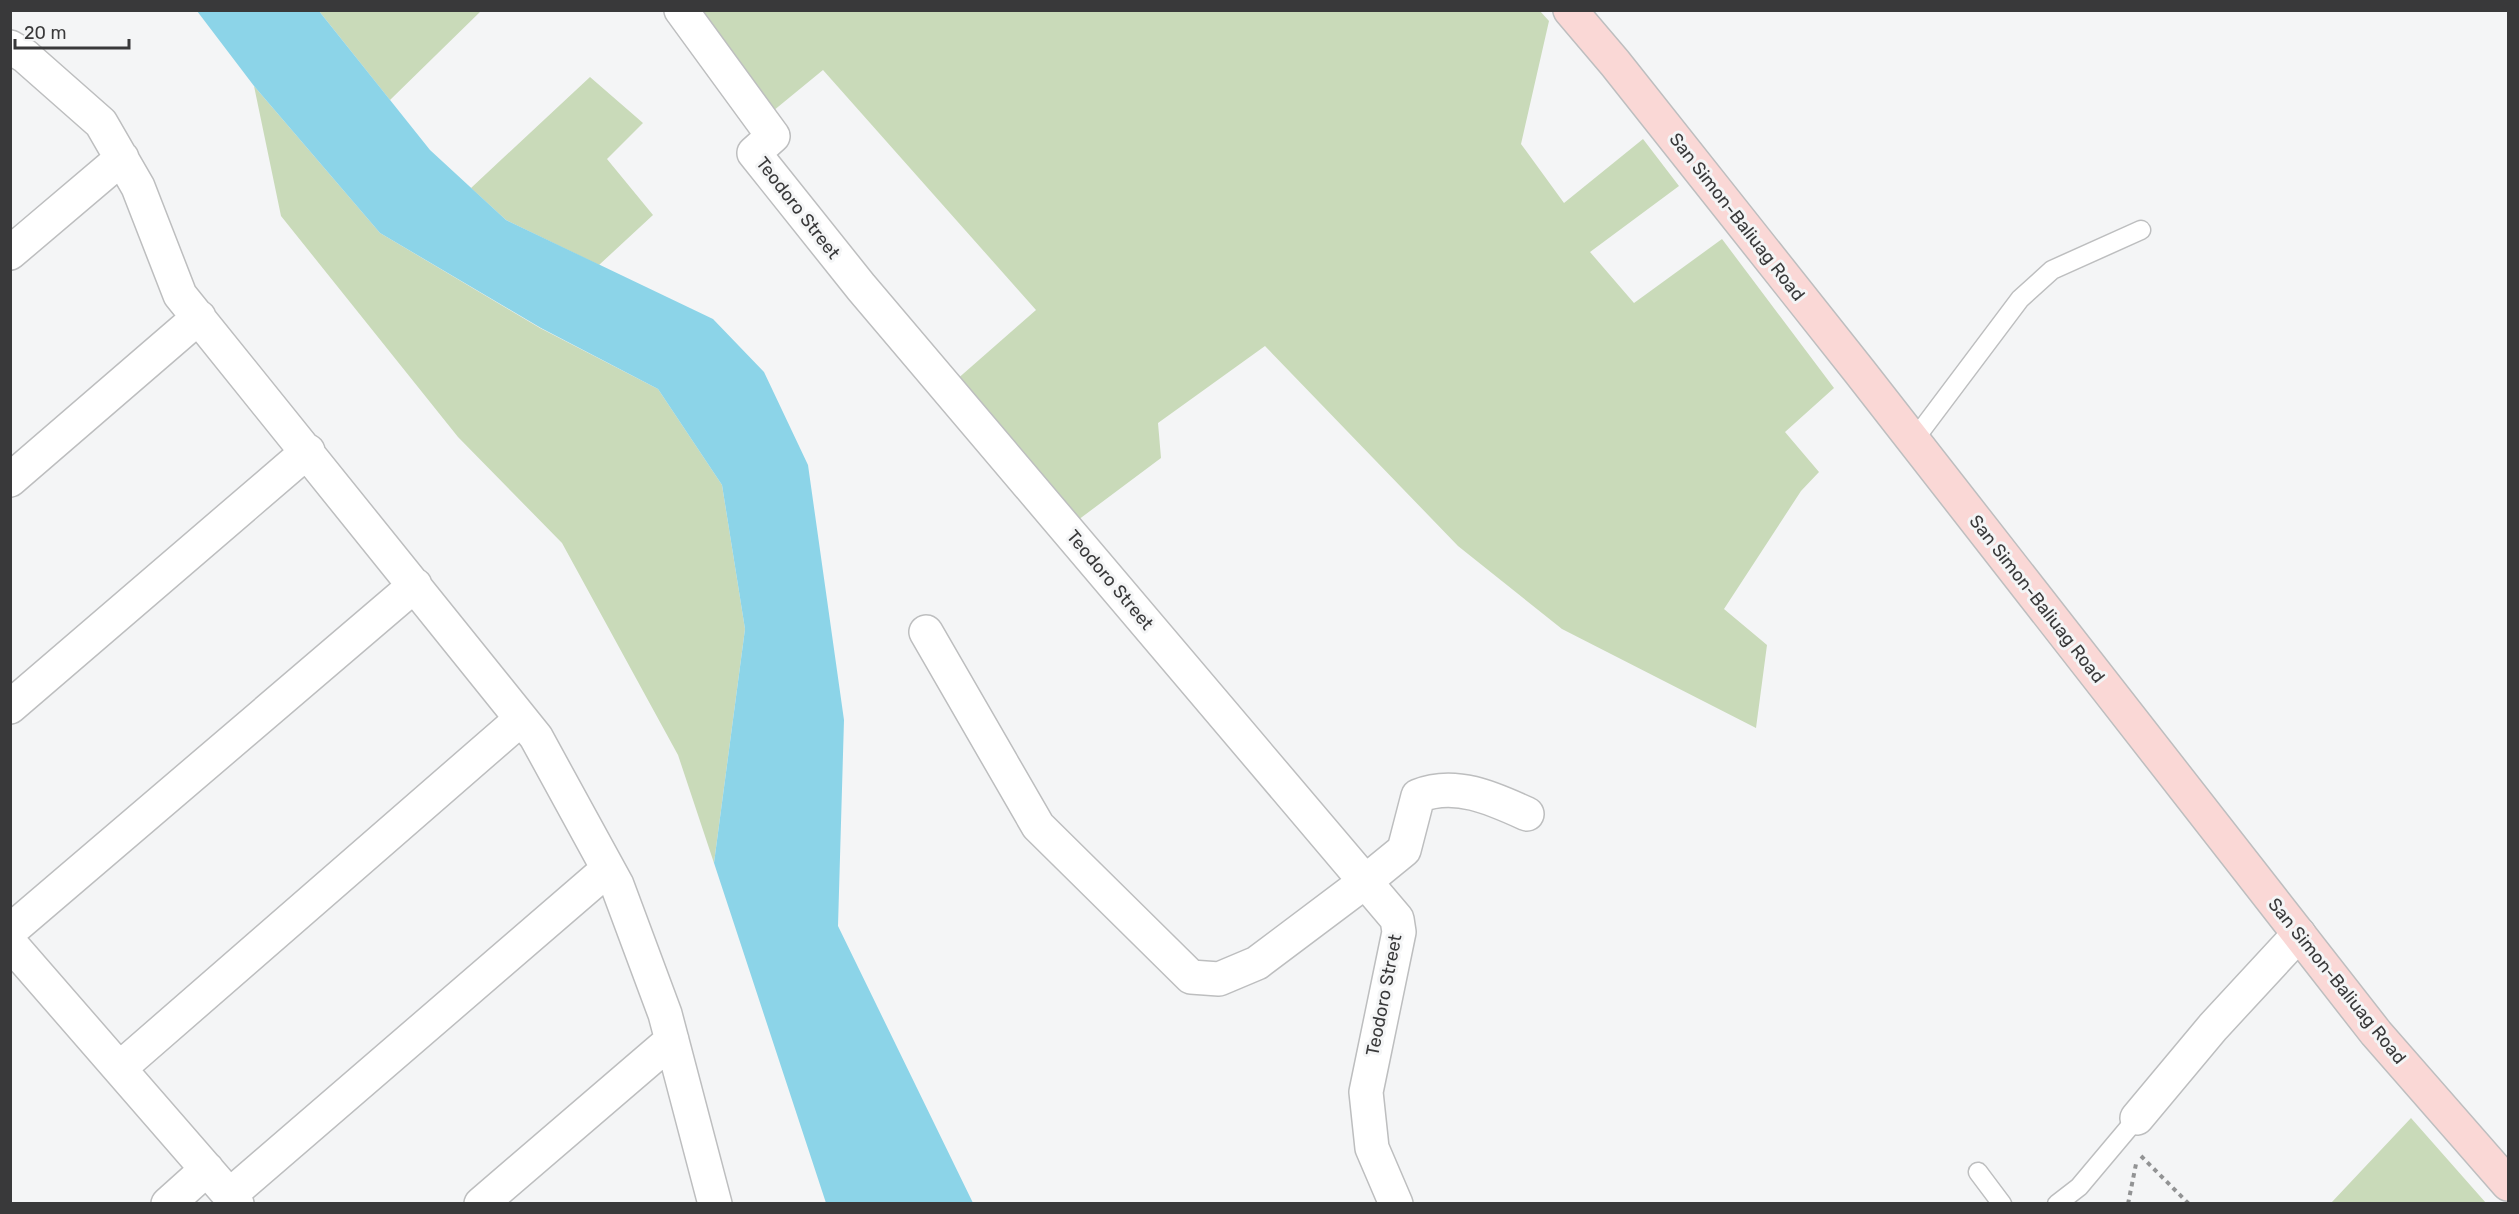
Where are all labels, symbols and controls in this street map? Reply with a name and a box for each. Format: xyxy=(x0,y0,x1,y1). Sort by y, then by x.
scale bar xyxy=(15,12,129,50)
text: 20 m xyxy=(24,22,66,44)
street label: San Simon-Baliuag Road xyxy=(1665,129,1809,305)
street label: Teodoro Street xyxy=(751,153,845,263)
street label: San Simon-Baliuag Road xyxy=(1965,511,2109,687)
street label: Teodoro Street xyxy=(1062,526,1158,634)
street label: San Simon-Baliuag Road xyxy=(2263,894,2411,1068)
street label: Teodoro Street xyxy=(1361,932,1407,1058)

